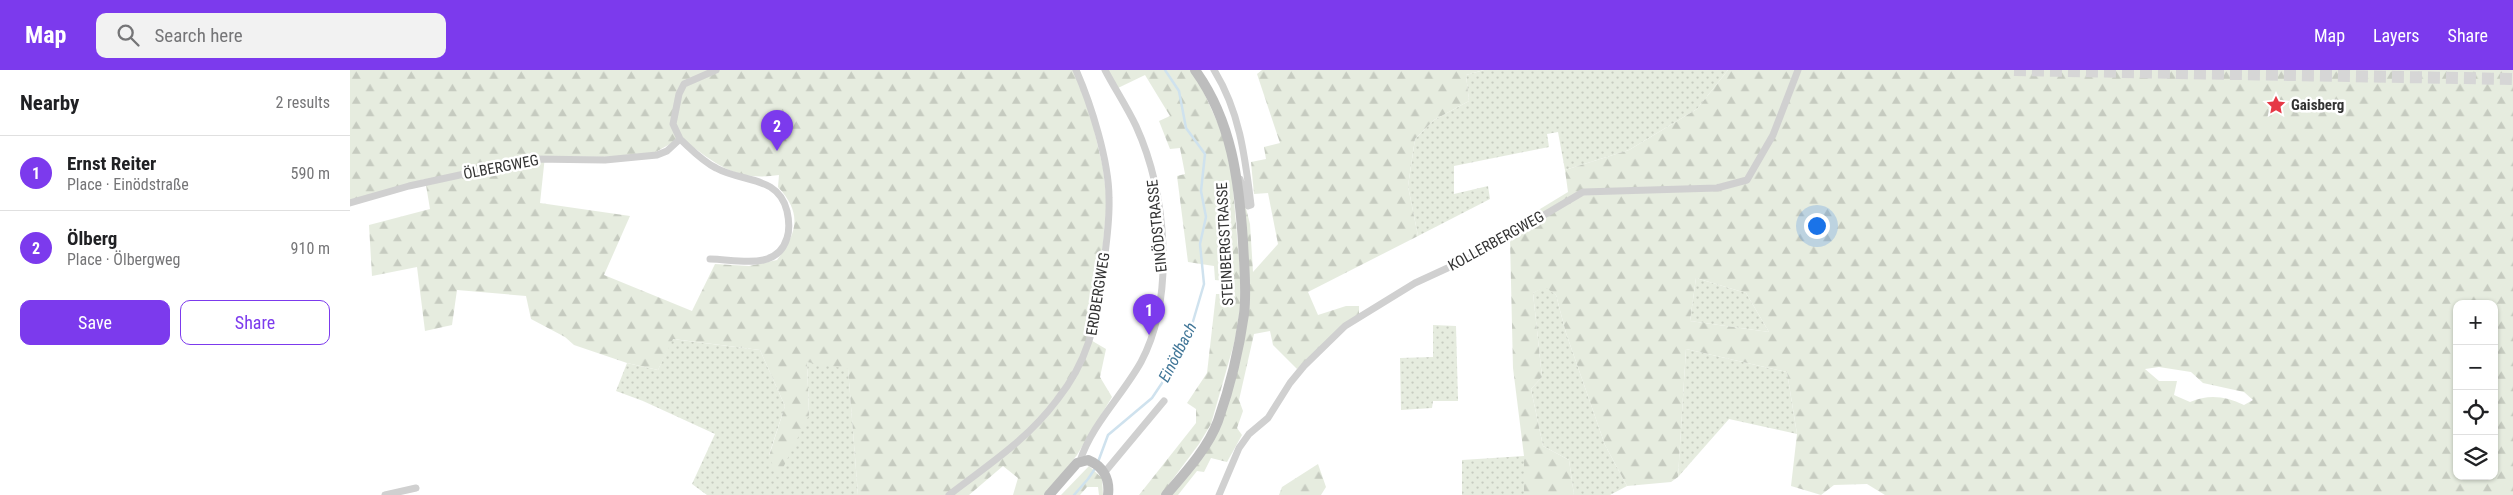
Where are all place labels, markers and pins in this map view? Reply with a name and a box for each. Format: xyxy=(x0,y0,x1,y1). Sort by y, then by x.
place icon: Gaisberg xyxy=(2265,94,2287,116)
place label: Gaisberg xyxy=(2291,96,2344,114)
pin: 2 xyxy=(761,110,793,151)
pin: 1 xyxy=(1133,294,1165,335)

